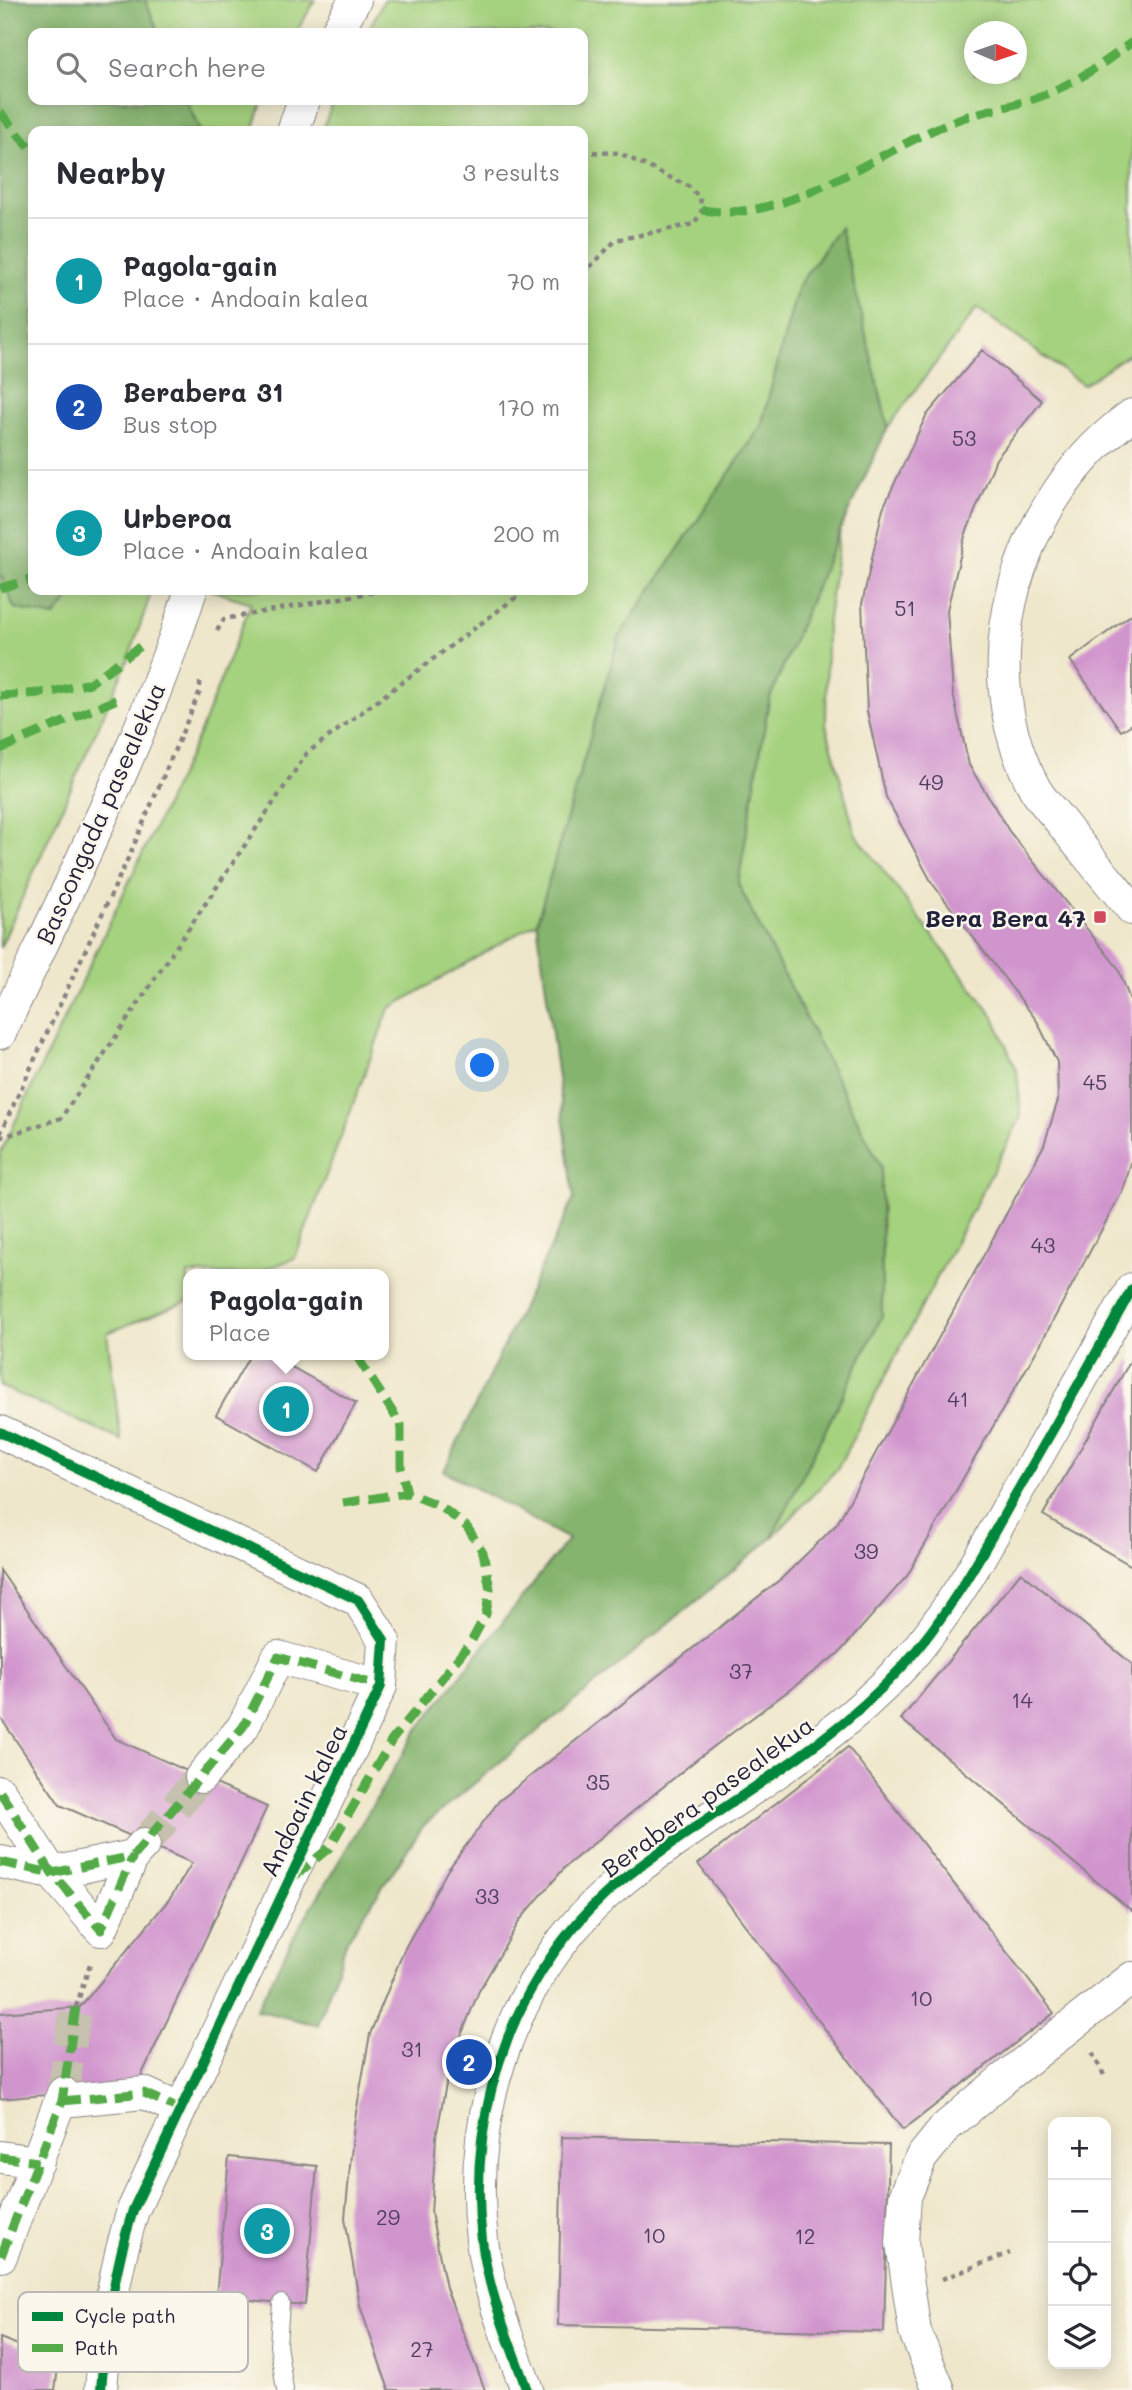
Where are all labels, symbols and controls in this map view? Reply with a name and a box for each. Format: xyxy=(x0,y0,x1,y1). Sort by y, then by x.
north arrow xyxy=(964,21,1027,84)
search box xyxy=(28,28,588,105)
icon: search xyxy=(52,48,90,86)
text: Search here xyxy=(108,50,266,84)
text: Nearby xyxy=(56,152,166,192)
text: 3 results xyxy=(463,157,560,187)
text: Pagola-gain xyxy=(123,249,277,283)
text: 1 xyxy=(74,266,84,296)
text: 70 m xyxy=(507,266,560,296)
text: Place · Andoain kalea xyxy=(123,283,369,313)
text: Berabera 31 xyxy=(123,375,284,409)
text: 2 xyxy=(73,392,85,422)
text: 170 m xyxy=(497,392,560,422)
text: Bus stop xyxy=(123,409,218,439)
house number: 53 xyxy=(952,424,976,451)
text: Urberoa xyxy=(123,501,232,535)
text: 3 xyxy=(72,518,86,548)
text: 200 m xyxy=(493,518,560,548)
text: Place · Andoain kalea xyxy=(123,535,369,565)
house number: 51 xyxy=(894,594,916,621)
street label: Bascongada pasealekua xyxy=(28,678,172,948)
house number: 49 xyxy=(919,768,943,795)
place label: Bera Bera 47 xyxy=(925,902,1086,933)
marker: Bera Bera 47 xyxy=(1092,909,1108,925)
your location xyxy=(465,1048,499,1082)
house number: 45 xyxy=(1083,1068,1107,1095)
house number: 43 xyxy=(1031,1231,1055,1258)
popup xyxy=(183,1269,389,1360)
text: Pagola-gain xyxy=(209,1283,363,1317)
text: Place xyxy=(209,1317,271,1347)
pin: 1 xyxy=(263,1383,309,1435)
house number: 41 xyxy=(947,1385,969,1412)
house number: 39 xyxy=(854,1537,878,1564)
house number: 37 xyxy=(729,1657,753,1684)
house number: 14 xyxy=(1011,1686,1034,1713)
street label: Berabera pasealekua xyxy=(595,1709,819,1883)
street label: Andoain kalea xyxy=(253,1719,353,1881)
house number: 35 xyxy=(586,1768,610,1795)
house number: 33 xyxy=(475,1882,499,1909)
house number: 10 xyxy=(910,1984,932,2011)
house number: 31 xyxy=(401,2035,423,2062)
pin: 2 xyxy=(446,2036,492,2088)
map controls xyxy=(1048,2117,1111,2369)
button: + xyxy=(1048,2117,1111,2180)
button: − xyxy=(1048,2180,1111,2243)
house number: 29 xyxy=(376,2203,400,2230)
pin: 3 xyxy=(244,2205,290,2257)
house number: 10 xyxy=(643,2221,665,2248)
house number: 12 xyxy=(794,2222,816,2249)
button: locate xyxy=(1048,2243,1111,2306)
legend xyxy=(18,2292,248,2372)
text: Cycle path xyxy=(75,2303,175,2328)
button: layers xyxy=(1048,2306,1111,2369)
text: Path xyxy=(75,2335,118,2360)
house number: 27 xyxy=(410,2335,434,2362)

